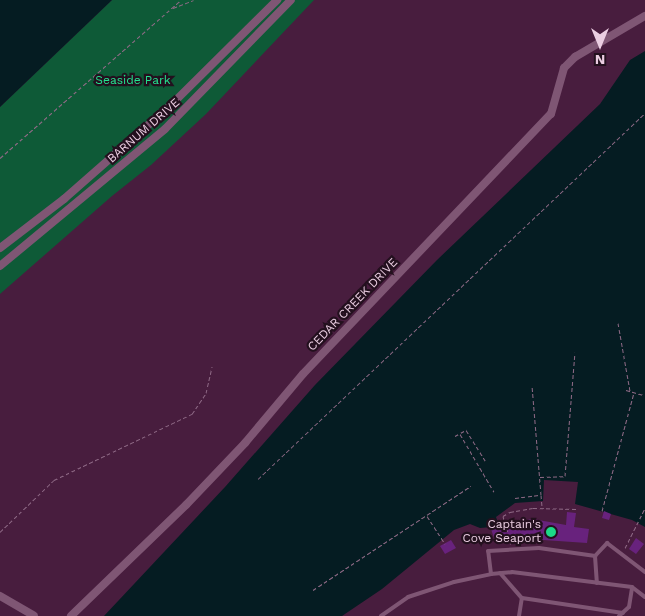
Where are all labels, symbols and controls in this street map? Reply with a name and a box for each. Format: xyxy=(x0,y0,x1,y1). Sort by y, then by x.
north arrow xyxy=(575,20,625,70)
text: N xyxy=(595,52,605,68)
park label: Seaside Park xyxy=(95,74,171,88)
street label: BARNUM DRIVE xyxy=(105,96,183,166)
street label: CEDAR CREEK DRIVE xyxy=(305,256,401,354)
place label: Captain's Cove Seaport xyxy=(463,518,541,546)
marker: Captain's Cove Seaport xyxy=(545,526,557,538)

